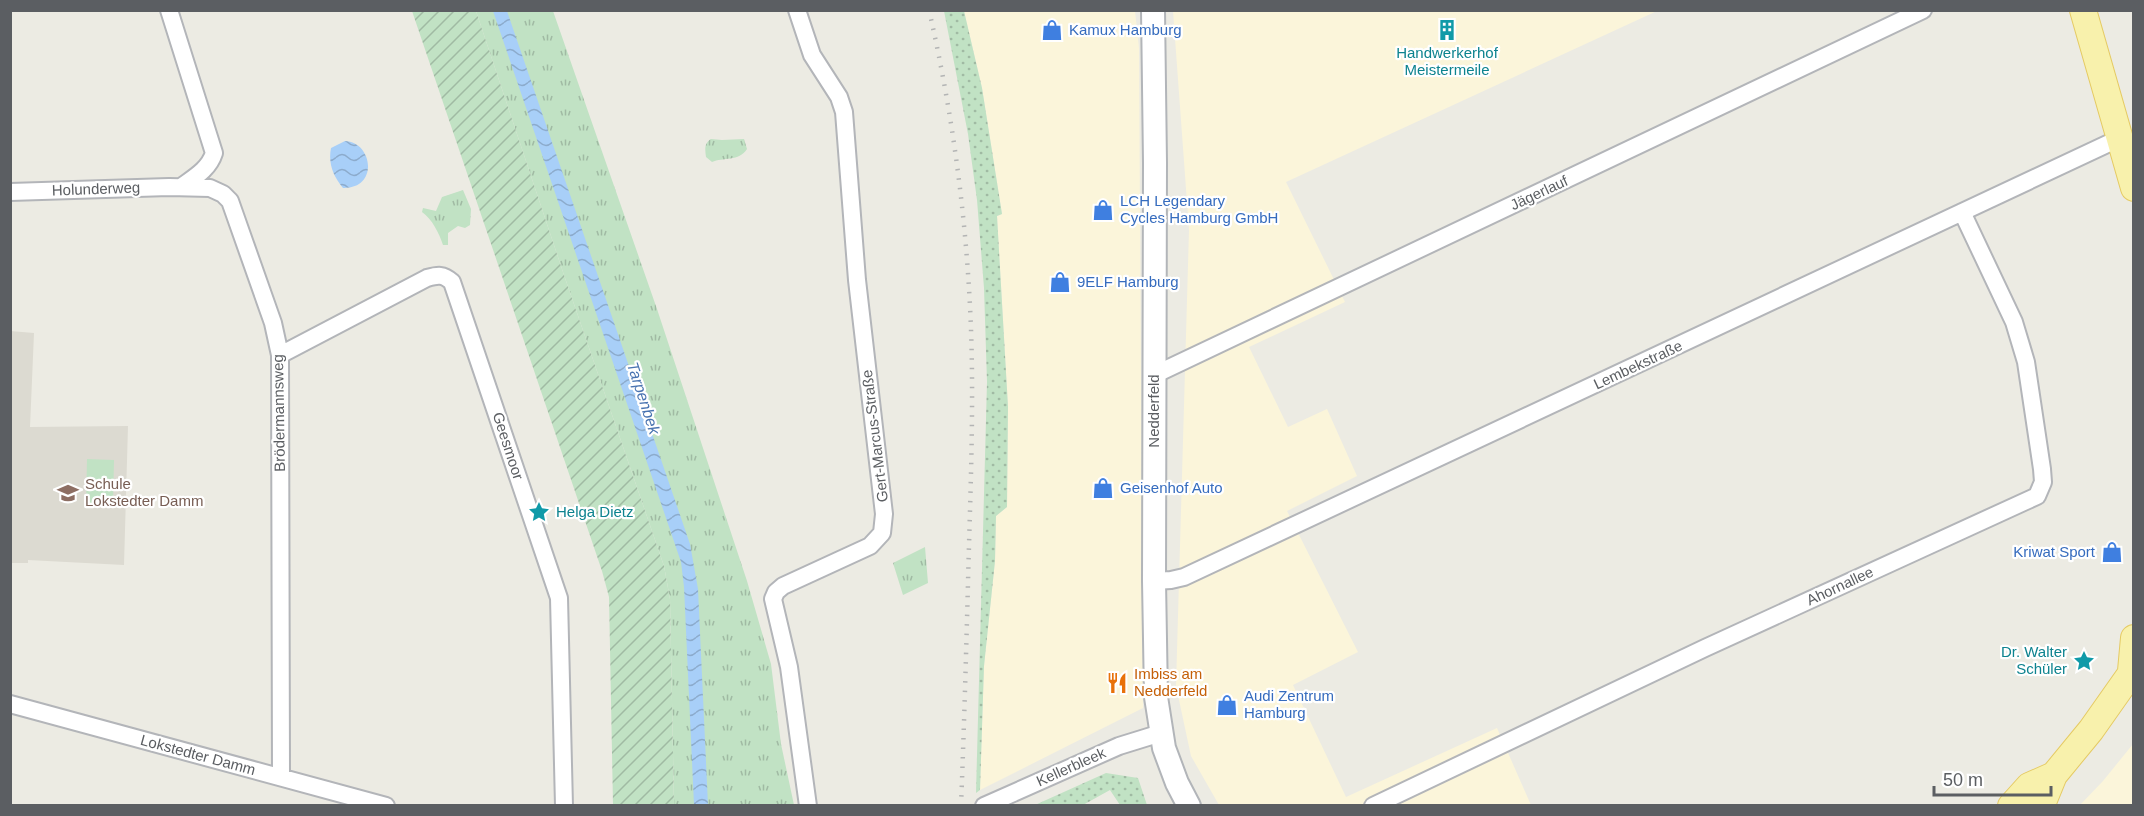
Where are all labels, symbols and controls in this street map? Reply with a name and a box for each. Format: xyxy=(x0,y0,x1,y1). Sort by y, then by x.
shop icon: Kamux Hamburg xyxy=(1040,18,1064,42)
building icon: Handwerkerhof Meistermeile xyxy=(1435,18,1459,42)
place label: Kamux Hamburg xyxy=(1069,21,1182,38)
place label: Handwerkerhof Meistermeile xyxy=(1396,44,1499,78)
street label: Jägerlauf xyxy=(1507,171,1571,213)
street label: Holunderweg xyxy=(52,178,140,199)
place label: LCH Legendary Cycles Hamburg GmbH xyxy=(1120,192,1278,226)
shop icon: LCH Legendary Cycles Hamburg GmbH xyxy=(1091,198,1115,222)
shop icon: 9ELF Hamburg xyxy=(1048,270,1072,294)
place label: 9ELF Hamburg xyxy=(1077,273,1179,290)
street label: Lembekstraße xyxy=(1591,337,1685,393)
street label: Brödermannsweg xyxy=(269,354,288,472)
water label: Tarpenbek xyxy=(624,360,664,437)
street label: Gert-Marcus-Straße xyxy=(858,369,891,503)
street label: Nedderfeld xyxy=(1145,374,1162,448)
street label: Geesmoor xyxy=(490,410,527,482)
place label: Schule Lokstedter Damm xyxy=(85,475,203,509)
shop icon: Geisenhof Auto xyxy=(1091,476,1115,500)
place label: Geisenhof Auto xyxy=(1120,479,1223,496)
school or university icon: Schule Lokstedter Damm xyxy=(56,481,80,505)
place icon: Helga Dietz xyxy=(527,500,551,524)
place label: Helga Dietz xyxy=(556,503,634,520)
shop icon: Kriwat Sport xyxy=(2100,540,2124,564)
place label: Kriwat Sport xyxy=(2013,543,2096,560)
street label: Ahornallee xyxy=(1804,563,1876,608)
place label: Dr. Walter Schüler xyxy=(2001,643,2067,677)
place icon: Dr. Walter Schüler xyxy=(2072,649,2096,673)
place label: Imbiss am Nedderfeld xyxy=(1134,665,1207,699)
restaurant icon: Imbiss am Nedderfeld xyxy=(1105,671,1129,695)
place label: Audi Zentrum Hamburg xyxy=(1244,687,1334,721)
shop icon: Audi Zentrum Hamburg xyxy=(1215,693,1239,717)
street label: Lokstedter Damm xyxy=(139,731,258,778)
street label: Kellerbleek xyxy=(1033,743,1109,789)
scale bar xyxy=(1934,759,2051,797)
text: 50 m xyxy=(1943,770,1983,790)

